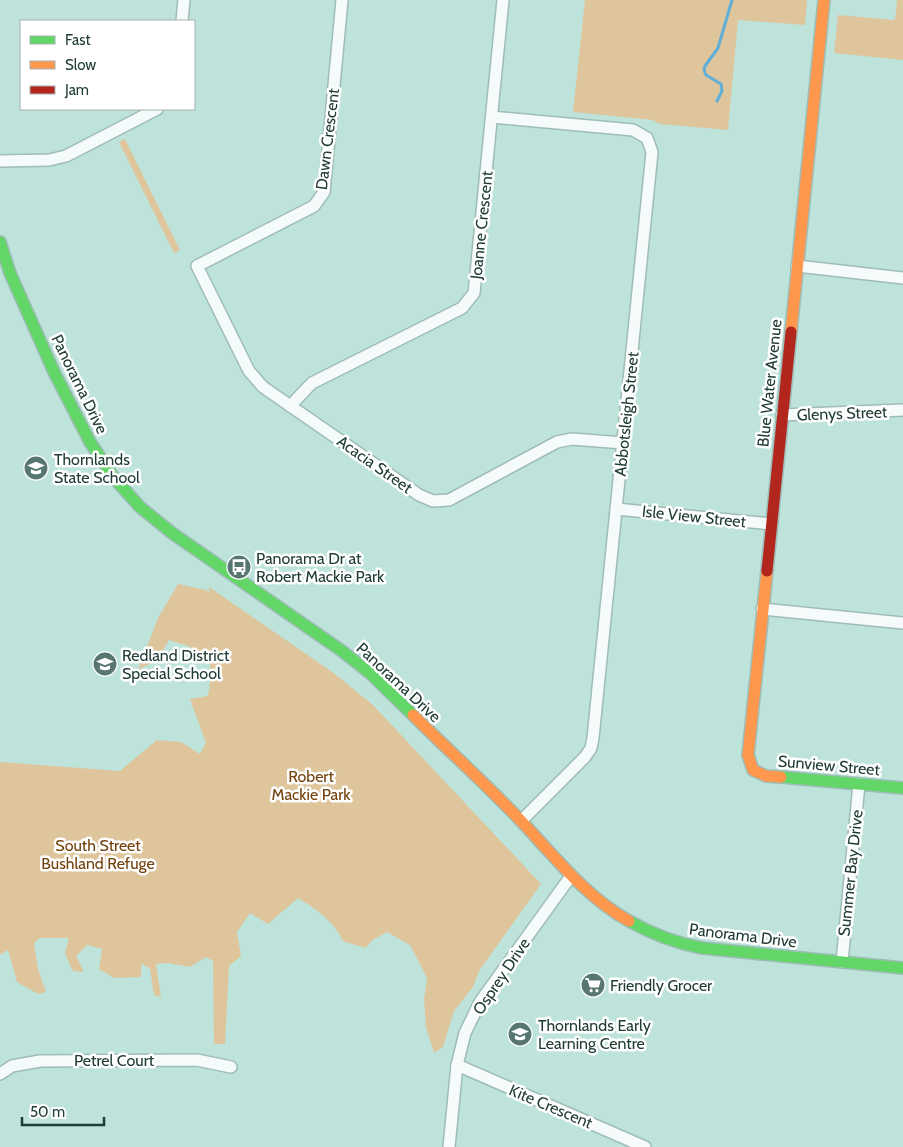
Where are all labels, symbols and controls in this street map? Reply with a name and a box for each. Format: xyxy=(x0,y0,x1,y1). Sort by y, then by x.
legend xyxy=(20,20,195,110)
text: Fast xyxy=(65,31,90,49)
text: Slow xyxy=(65,56,96,74)
text: Jam xyxy=(64,81,89,99)
street label: Dawn Crescent xyxy=(312,87,343,191)
street label: Joanne Crescent xyxy=(466,169,497,281)
street label: Blue Water Avenue xyxy=(753,318,786,448)
street label: Panorama Drive xyxy=(47,331,112,437)
street label: Abbotsleigh Street xyxy=(611,350,643,477)
street label: Glenys Street xyxy=(796,402,888,425)
street label: Acacia Street xyxy=(333,431,417,498)
place label: Thornlands State School xyxy=(54,450,140,487)
school or university icon: Thornlands State School xyxy=(23,455,49,481)
street label: Isle View Street xyxy=(641,502,747,531)
place label: Panorama Dr at Robert Mackie Park xyxy=(256,549,385,586)
bus stop icon: Panorama Dr at Robert Mackie Park xyxy=(226,554,252,580)
street label: Panorama Drive xyxy=(353,639,445,726)
place label: Redland District Special School xyxy=(122,646,230,683)
school or university icon: Redland District Special School xyxy=(92,651,118,677)
street label: Sunview Street xyxy=(777,752,881,779)
park label: Robert Mackie Park xyxy=(271,767,351,804)
street label: Summer Bay Drive xyxy=(834,809,867,937)
park label: South Street Bushland Refuge xyxy=(41,836,155,873)
street label: Panorama Drive xyxy=(688,919,798,952)
street label: Osprey Drive xyxy=(469,934,534,1018)
supermarket icon: Friendly Grocer xyxy=(580,972,606,998)
place label: Friendly Grocer xyxy=(610,976,713,995)
place label: Thornlands Early Learning Centre xyxy=(538,1016,651,1053)
school or university icon: Thornlands Early Learning Centre xyxy=(507,1021,533,1047)
street label: Petrel Court xyxy=(74,1051,155,1070)
street label: Kite Crescent xyxy=(506,1080,596,1133)
scale bar xyxy=(22,1094,105,1126)
text: 50 m xyxy=(30,1103,65,1121)

